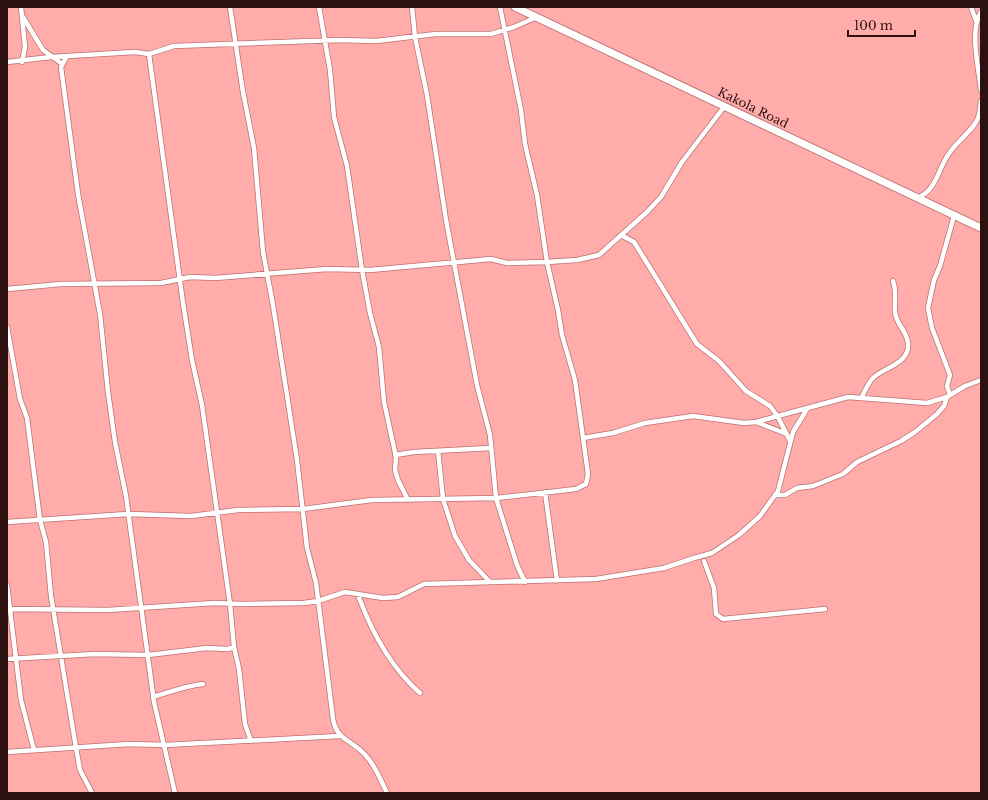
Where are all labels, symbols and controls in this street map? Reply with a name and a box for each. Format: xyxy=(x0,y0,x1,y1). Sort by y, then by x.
scale bar xyxy=(848,12,915,38)
text: 100 m xyxy=(854,18,893,33)
street label: Kakola Road xyxy=(716,84,791,131)

